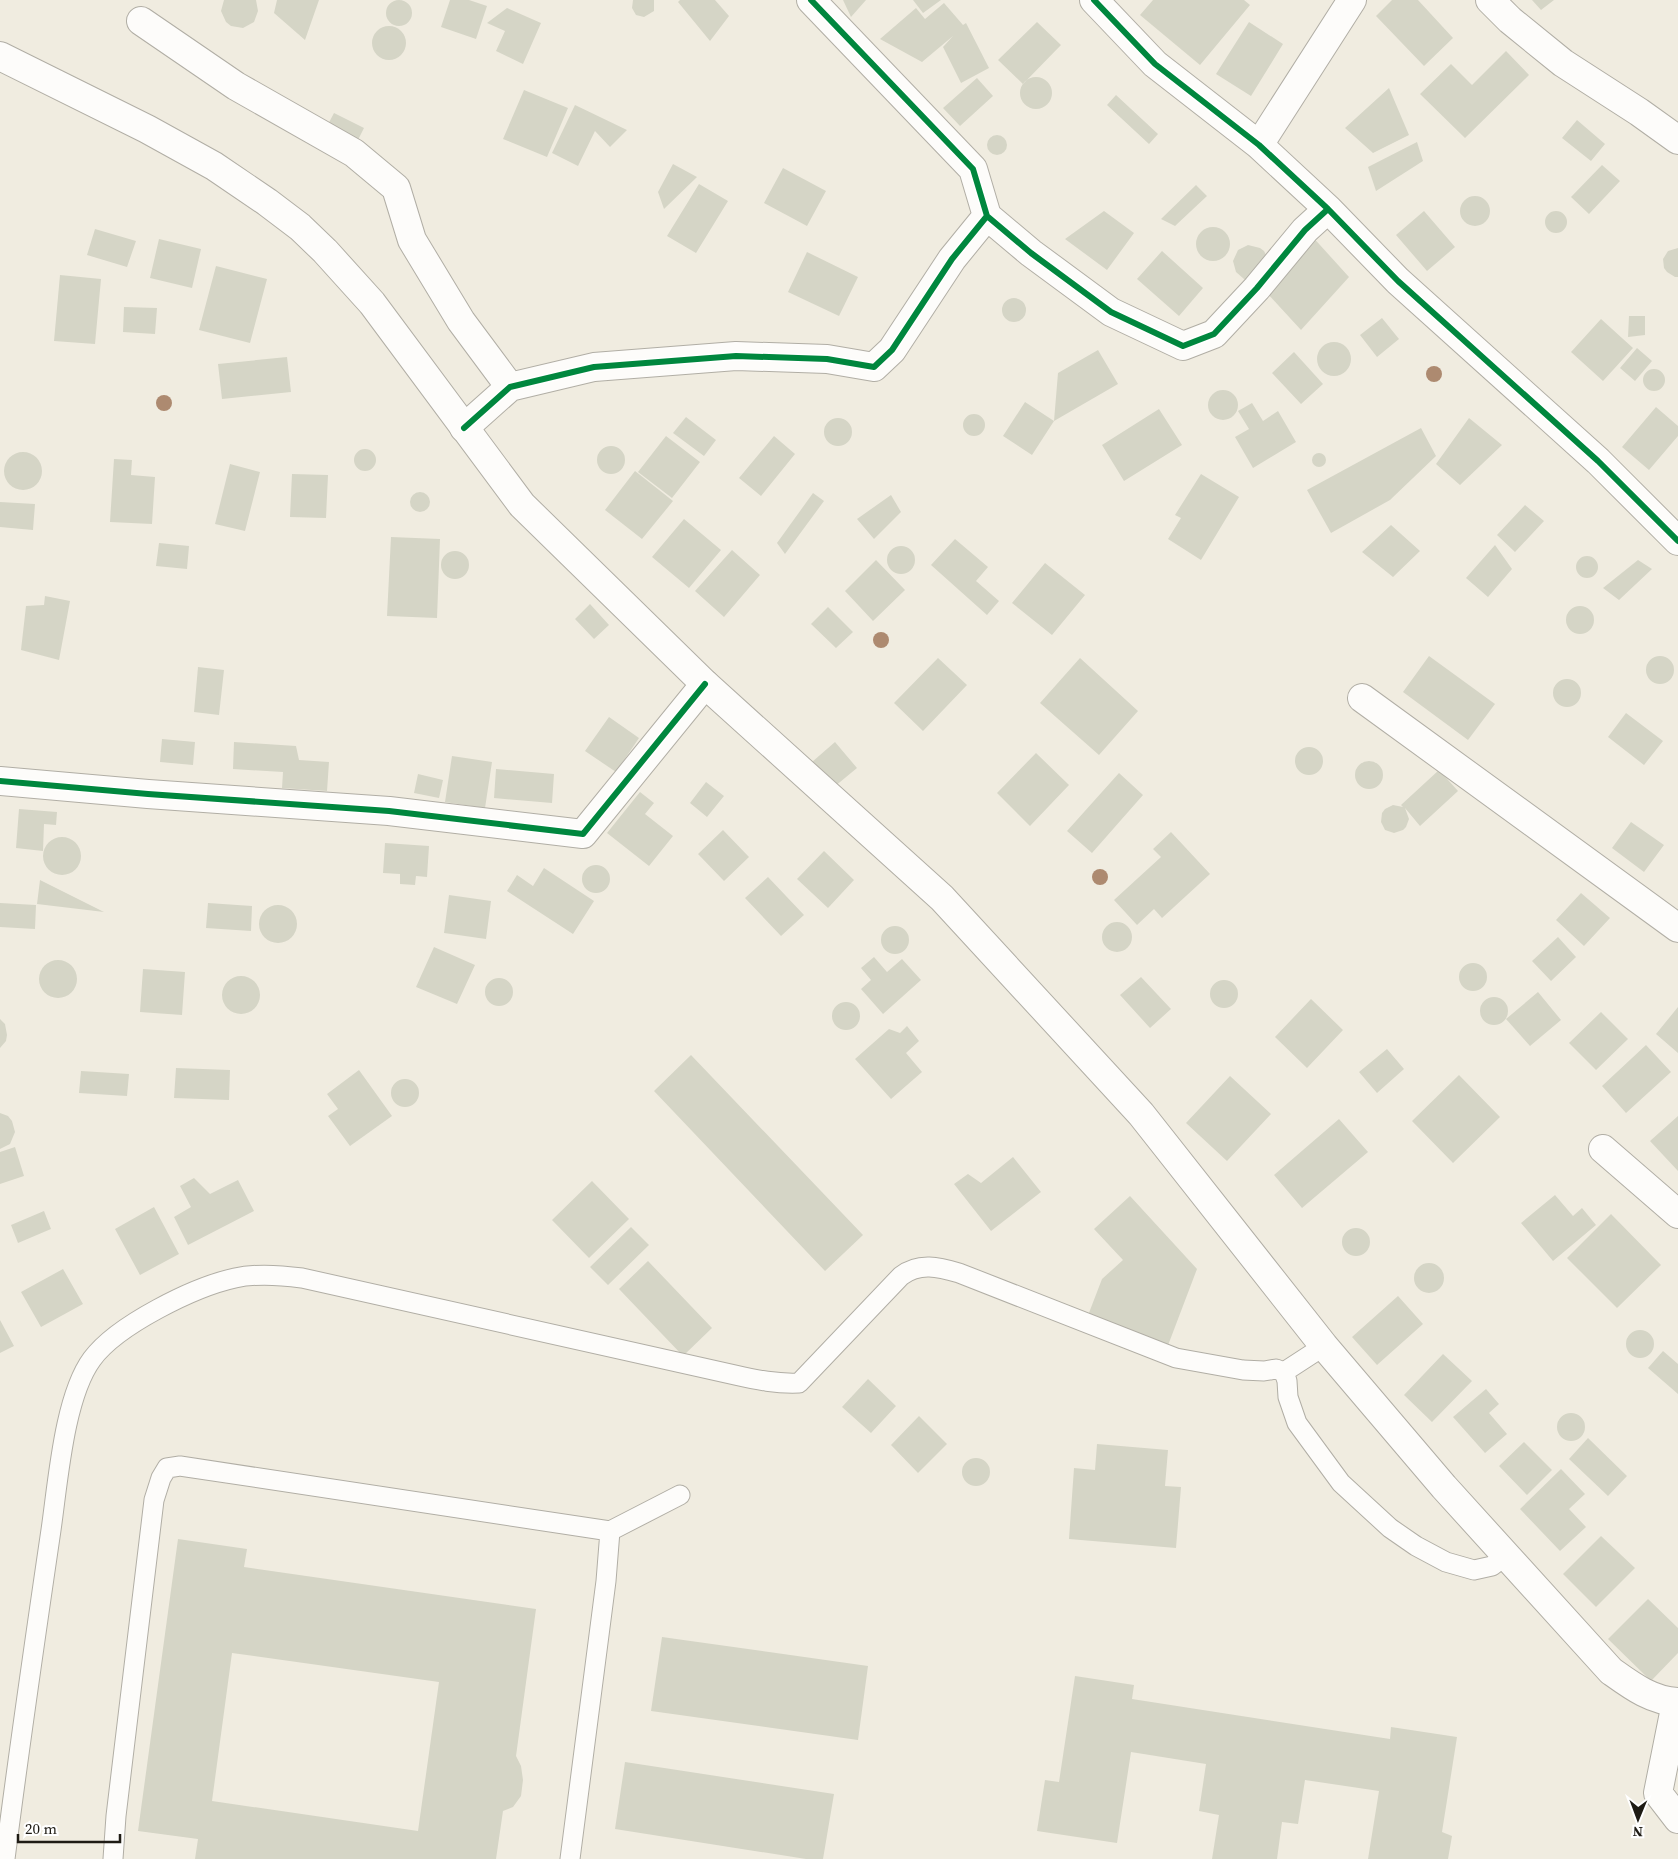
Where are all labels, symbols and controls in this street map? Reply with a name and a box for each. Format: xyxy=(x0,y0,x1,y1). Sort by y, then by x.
north arrow xyxy=(1613,1794,1663,1844)
scale bar xyxy=(18,1812,120,1844)
text: 20 m xyxy=(25,1818,57,1839)
text: N xyxy=(1632,1822,1643,1842)

